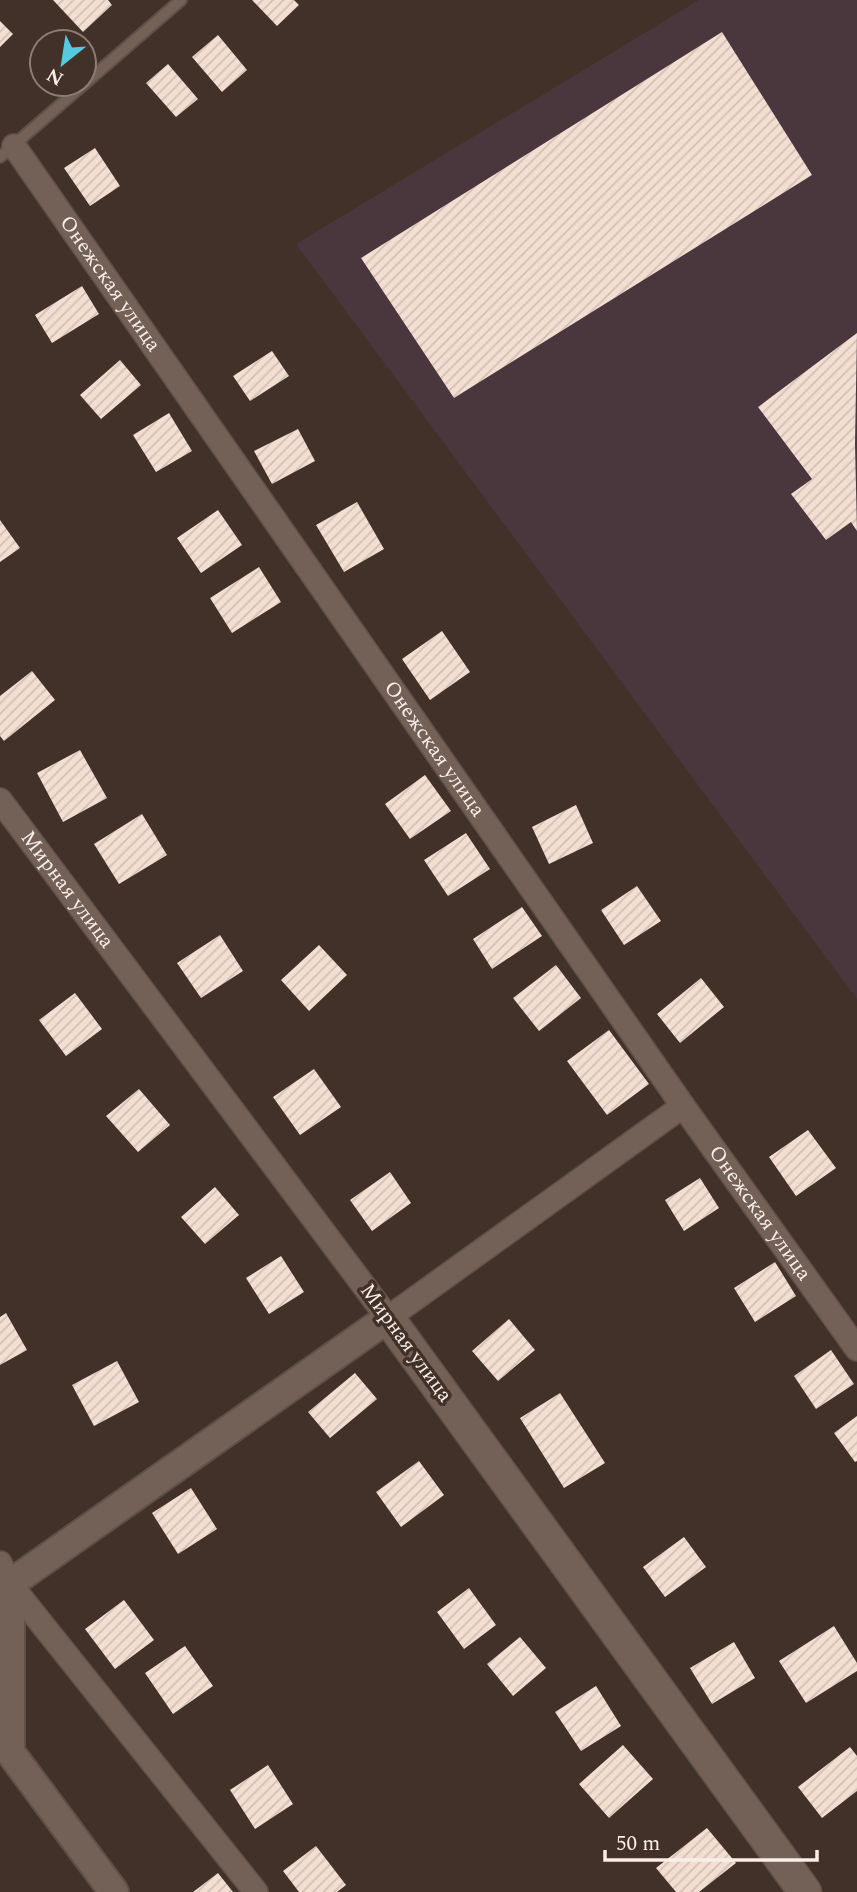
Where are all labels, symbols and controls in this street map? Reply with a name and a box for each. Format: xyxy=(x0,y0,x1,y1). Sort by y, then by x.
north arrow xyxy=(28,28,98,98)
text: N xyxy=(41,60,69,93)
street label: Онежская улица xyxy=(51,209,169,359)
street label: Онежская улица xyxy=(375,674,494,824)
street label: Мирная улица xyxy=(12,824,123,956)
street label: Онежская улица xyxy=(700,1139,820,1288)
street label: Мирная улица xyxy=(352,1277,461,1410)
scale bar xyxy=(605,1818,817,1862)
text: 50 m xyxy=(616,1828,660,1860)

